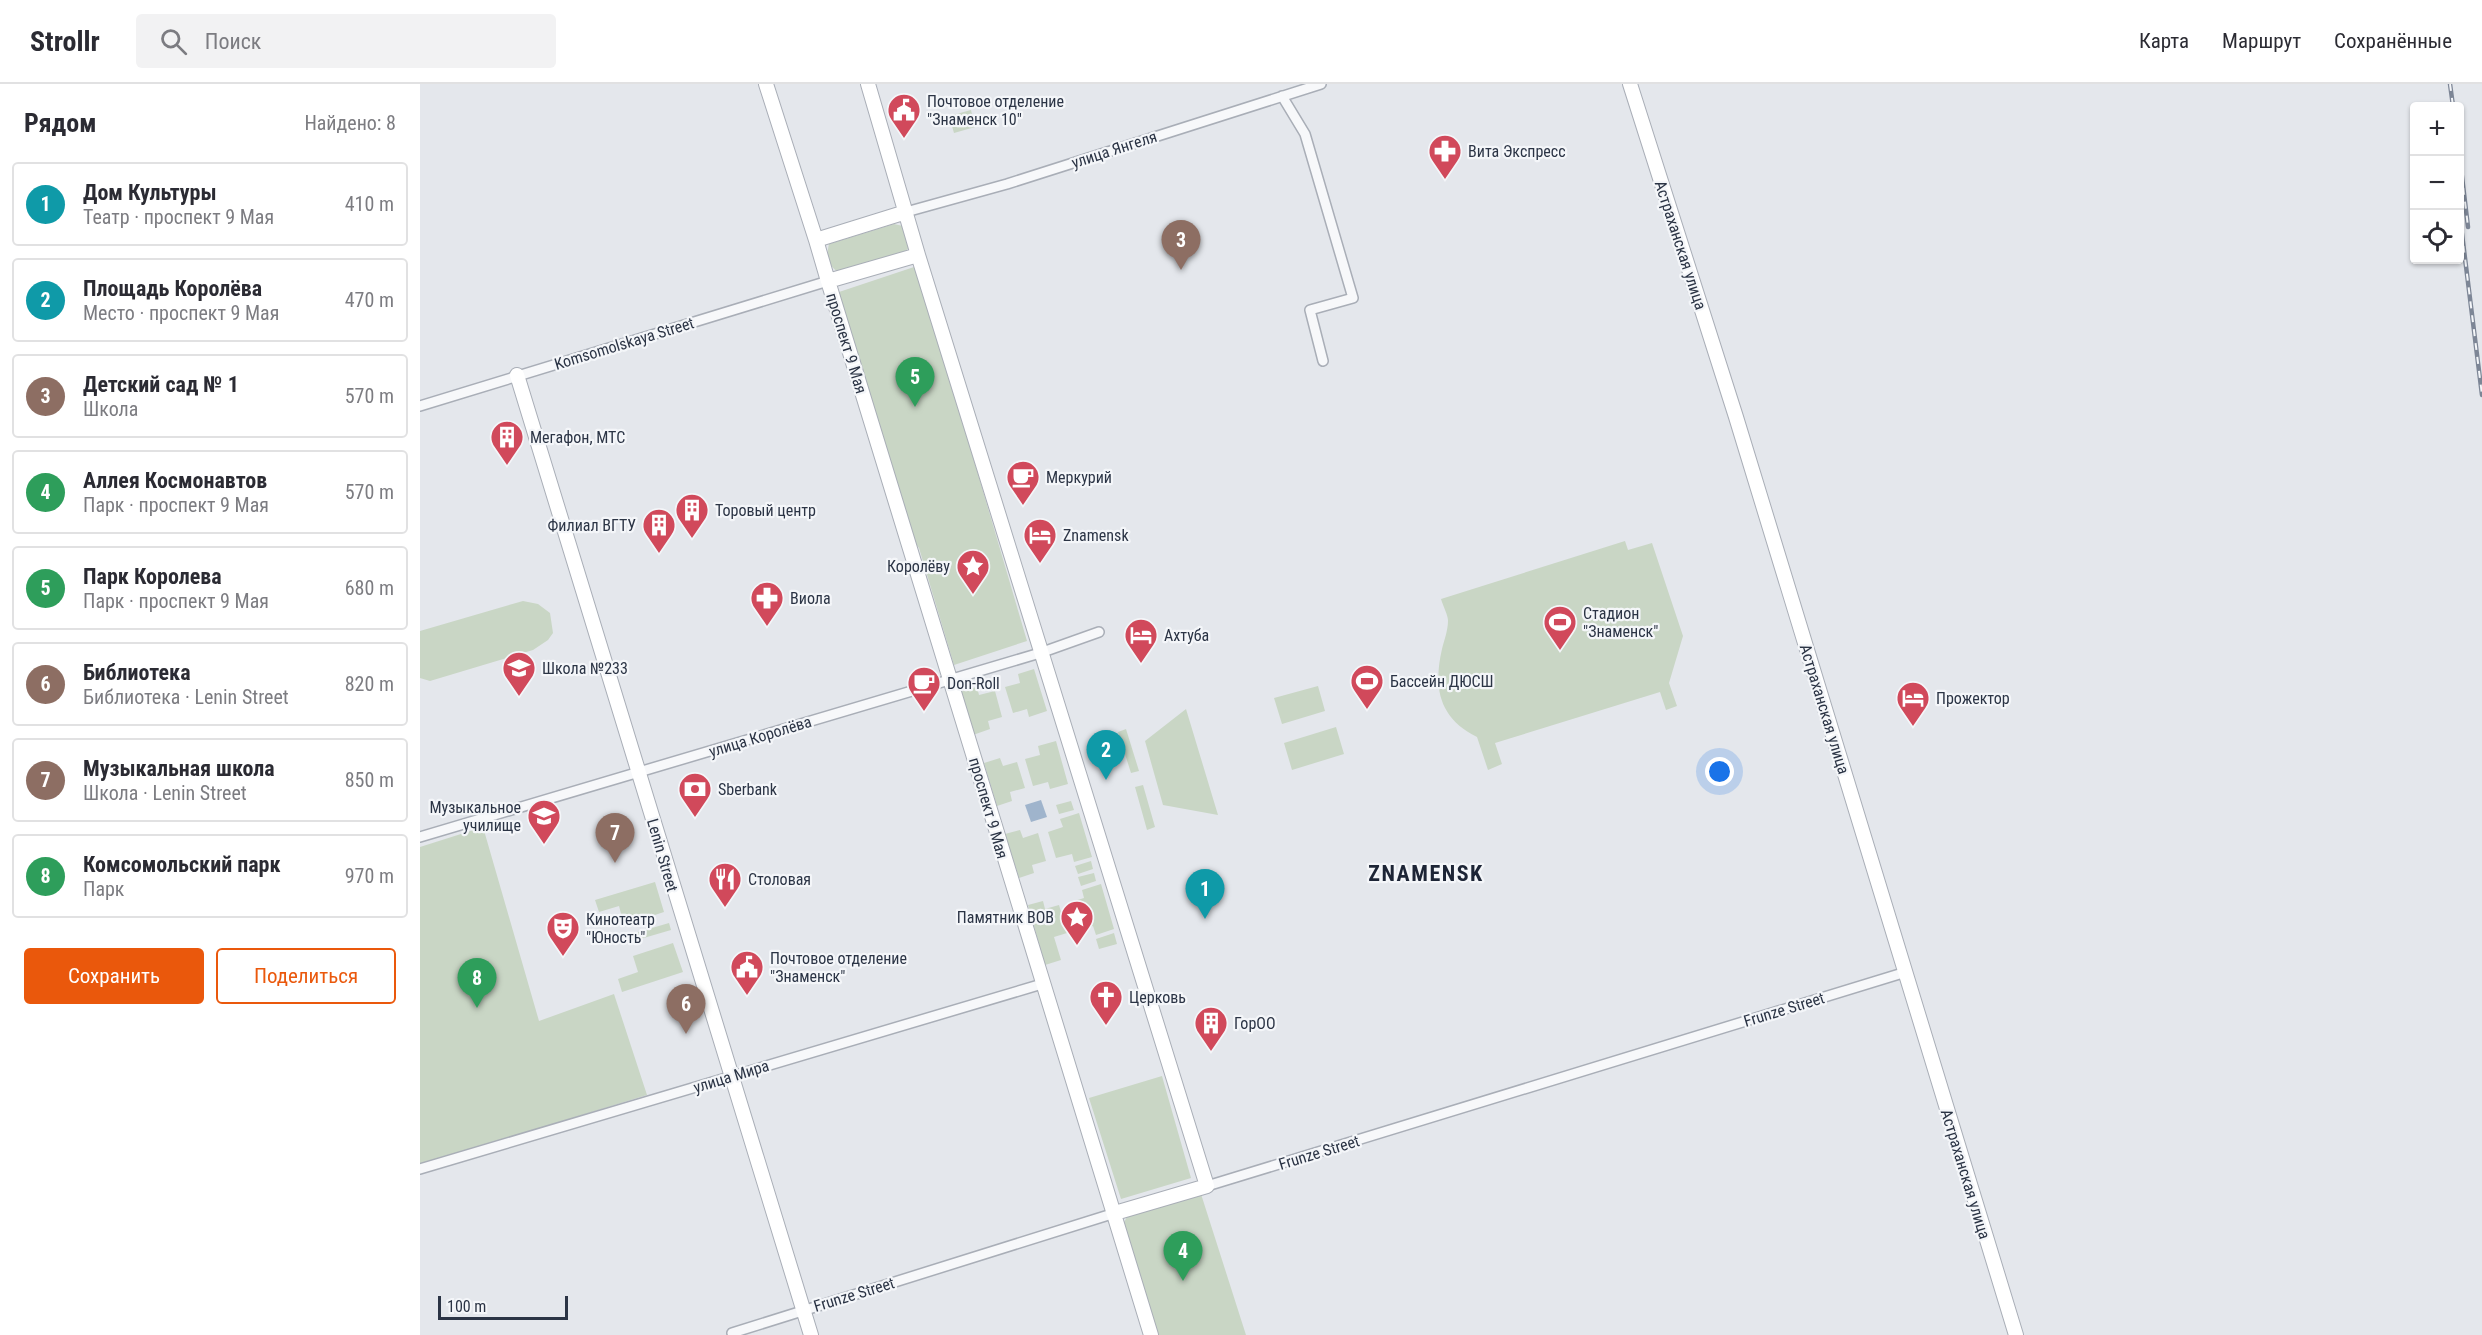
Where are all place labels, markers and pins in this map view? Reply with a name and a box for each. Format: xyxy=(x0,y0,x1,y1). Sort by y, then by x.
public building icon: Почтовое отделение "Знаменск 10" xyxy=(886,92,922,139)
place label: Почтовое отделение "Знаменск 10" xyxy=(927,92,1064,129)
pharmacy icon: Вита Экспресс xyxy=(1427,133,1463,180)
place label: Вита Экспресс xyxy=(1468,142,1566,161)
pin: 3 xyxy=(1162,220,1200,270)
pin: 5 xyxy=(896,358,934,407)
building icon: Мегафон, МТС xyxy=(489,419,525,466)
place label: Мегафон, МТС xyxy=(530,428,625,447)
cafe icon: Меркурий xyxy=(1005,459,1041,506)
place label: Меркурий xyxy=(1046,468,1112,487)
building icon: Торовый центр xyxy=(674,492,710,539)
place label: Торовый центр xyxy=(715,501,816,520)
building icon: Филиал ВГТУ xyxy=(641,507,677,554)
place label: Филиал ВГТУ xyxy=(548,516,636,535)
hotel icon: Znamensk xyxy=(1022,517,1058,564)
place label: Znamensk xyxy=(1063,526,1129,545)
place icon: Королёву xyxy=(955,548,991,595)
place label: Королёву xyxy=(887,557,950,576)
pharmacy icon: Виола xyxy=(749,580,785,627)
place label: Виола xyxy=(790,589,831,608)
sports icon: Стадион "Знаменск" xyxy=(1542,604,1578,651)
place label: Стадион "Знаменск" xyxy=(1583,604,1658,641)
hotel icon: Ахтуба xyxy=(1123,617,1159,664)
place label: Ахтуба xyxy=(1164,626,1209,645)
school or university icon: Школа №233 xyxy=(501,650,537,697)
place label: Школа №233 xyxy=(542,659,628,678)
sports icon: Бассейн ДЮСШ xyxy=(1349,663,1385,710)
cafe icon: Don-Roll xyxy=(906,665,942,712)
place label: Бассейн ДЮСШ xyxy=(1390,672,1494,691)
place label: Don-Roll xyxy=(947,674,1000,693)
hotel icon: Прожектор xyxy=(1895,680,1931,727)
place label: Прожектор xyxy=(1936,689,2010,708)
pin: 2 xyxy=(1086,730,1126,780)
bank icon: Sberbank xyxy=(677,771,713,818)
place label: Sberbank xyxy=(718,780,778,799)
place label: Музыкальное училище xyxy=(429,798,521,835)
school or university icon: Музыкальное училище xyxy=(526,798,562,845)
pin: 7 xyxy=(596,814,634,863)
restaurant icon: Столовая xyxy=(707,861,743,908)
place label: Столовая xyxy=(748,870,811,889)
pin: 1 xyxy=(1186,870,1224,919)
place icon: Памятник ВОВ xyxy=(1059,899,1095,946)
place label: Памятник ВОВ xyxy=(957,908,1054,927)
theatre icon: Кинотеатр "Юность" xyxy=(545,910,581,957)
place label: Кинотеатр "Юность" xyxy=(586,910,655,947)
public building icon: Почтовое отделение "Знаменск" xyxy=(729,949,765,996)
place label: Почтовое отделение "Знаменск" xyxy=(770,949,907,986)
pin: 8 xyxy=(458,958,496,1008)
church icon: Церковь xyxy=(1088,979,1124,1026)
pin: 6 xyxy=(666,984,706,1034)
place label: Церковь xyxy=(1129,988,1186,1007)
building icon: ГорОО xyxy=(1193,1005,1229,1052)
place label: ГорОО xyxy=(1234,1014,1276,1033)
pin: 4 xyxy=(1164,1232,1203,1281)

